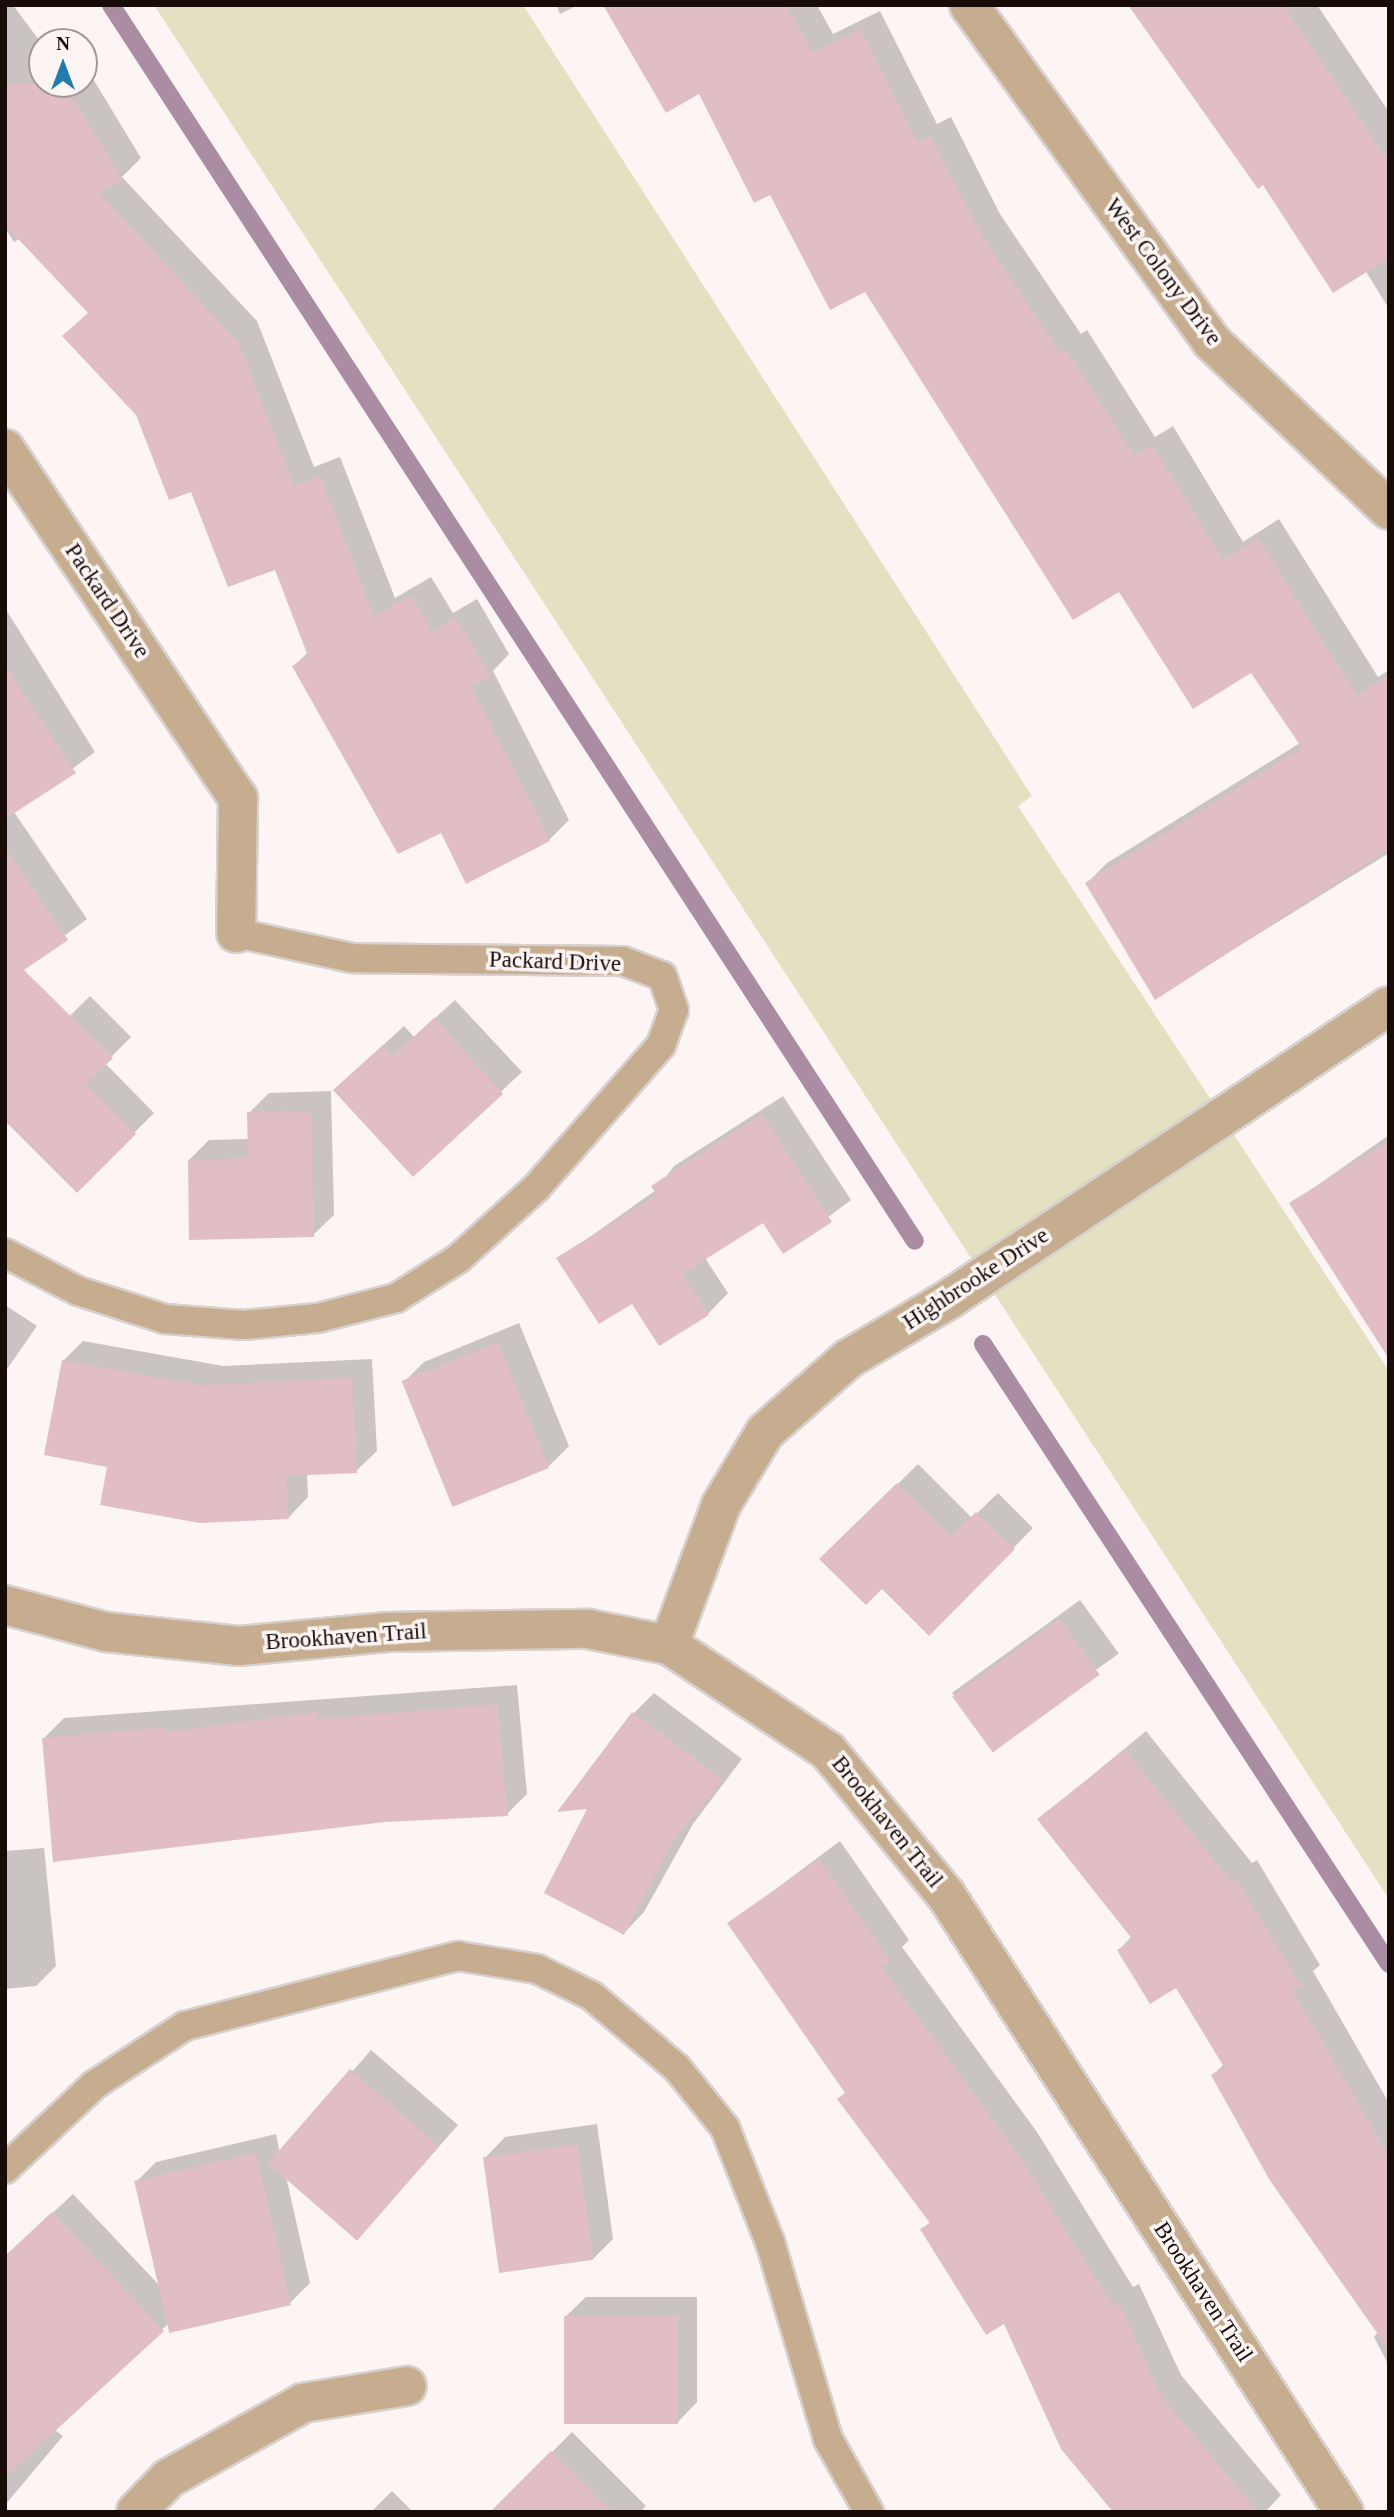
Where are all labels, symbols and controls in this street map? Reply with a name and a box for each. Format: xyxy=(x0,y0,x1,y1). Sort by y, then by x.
north arrow xyxy=(28,28,98,98)
text: N xyxy=(56,33,70,54)
street label: West Colony Drive xyxy=(1099,193,1227,351)
street label: Packard Drive xyxy=(59,538,155,664)
street label: Packard Drive xyxy=(488,946,622,978)
street label: Highbrooke Drive xyxy=(898,1222,1054,1336)
street label: Brookhaven Trail xyxy=(264,1618,428,1656)
street label: Brookhaven Trail xyxy=(825,1750,949,1894)
street label: Brookhaven Trail xyxy=(1147,2217,1259,2367)

